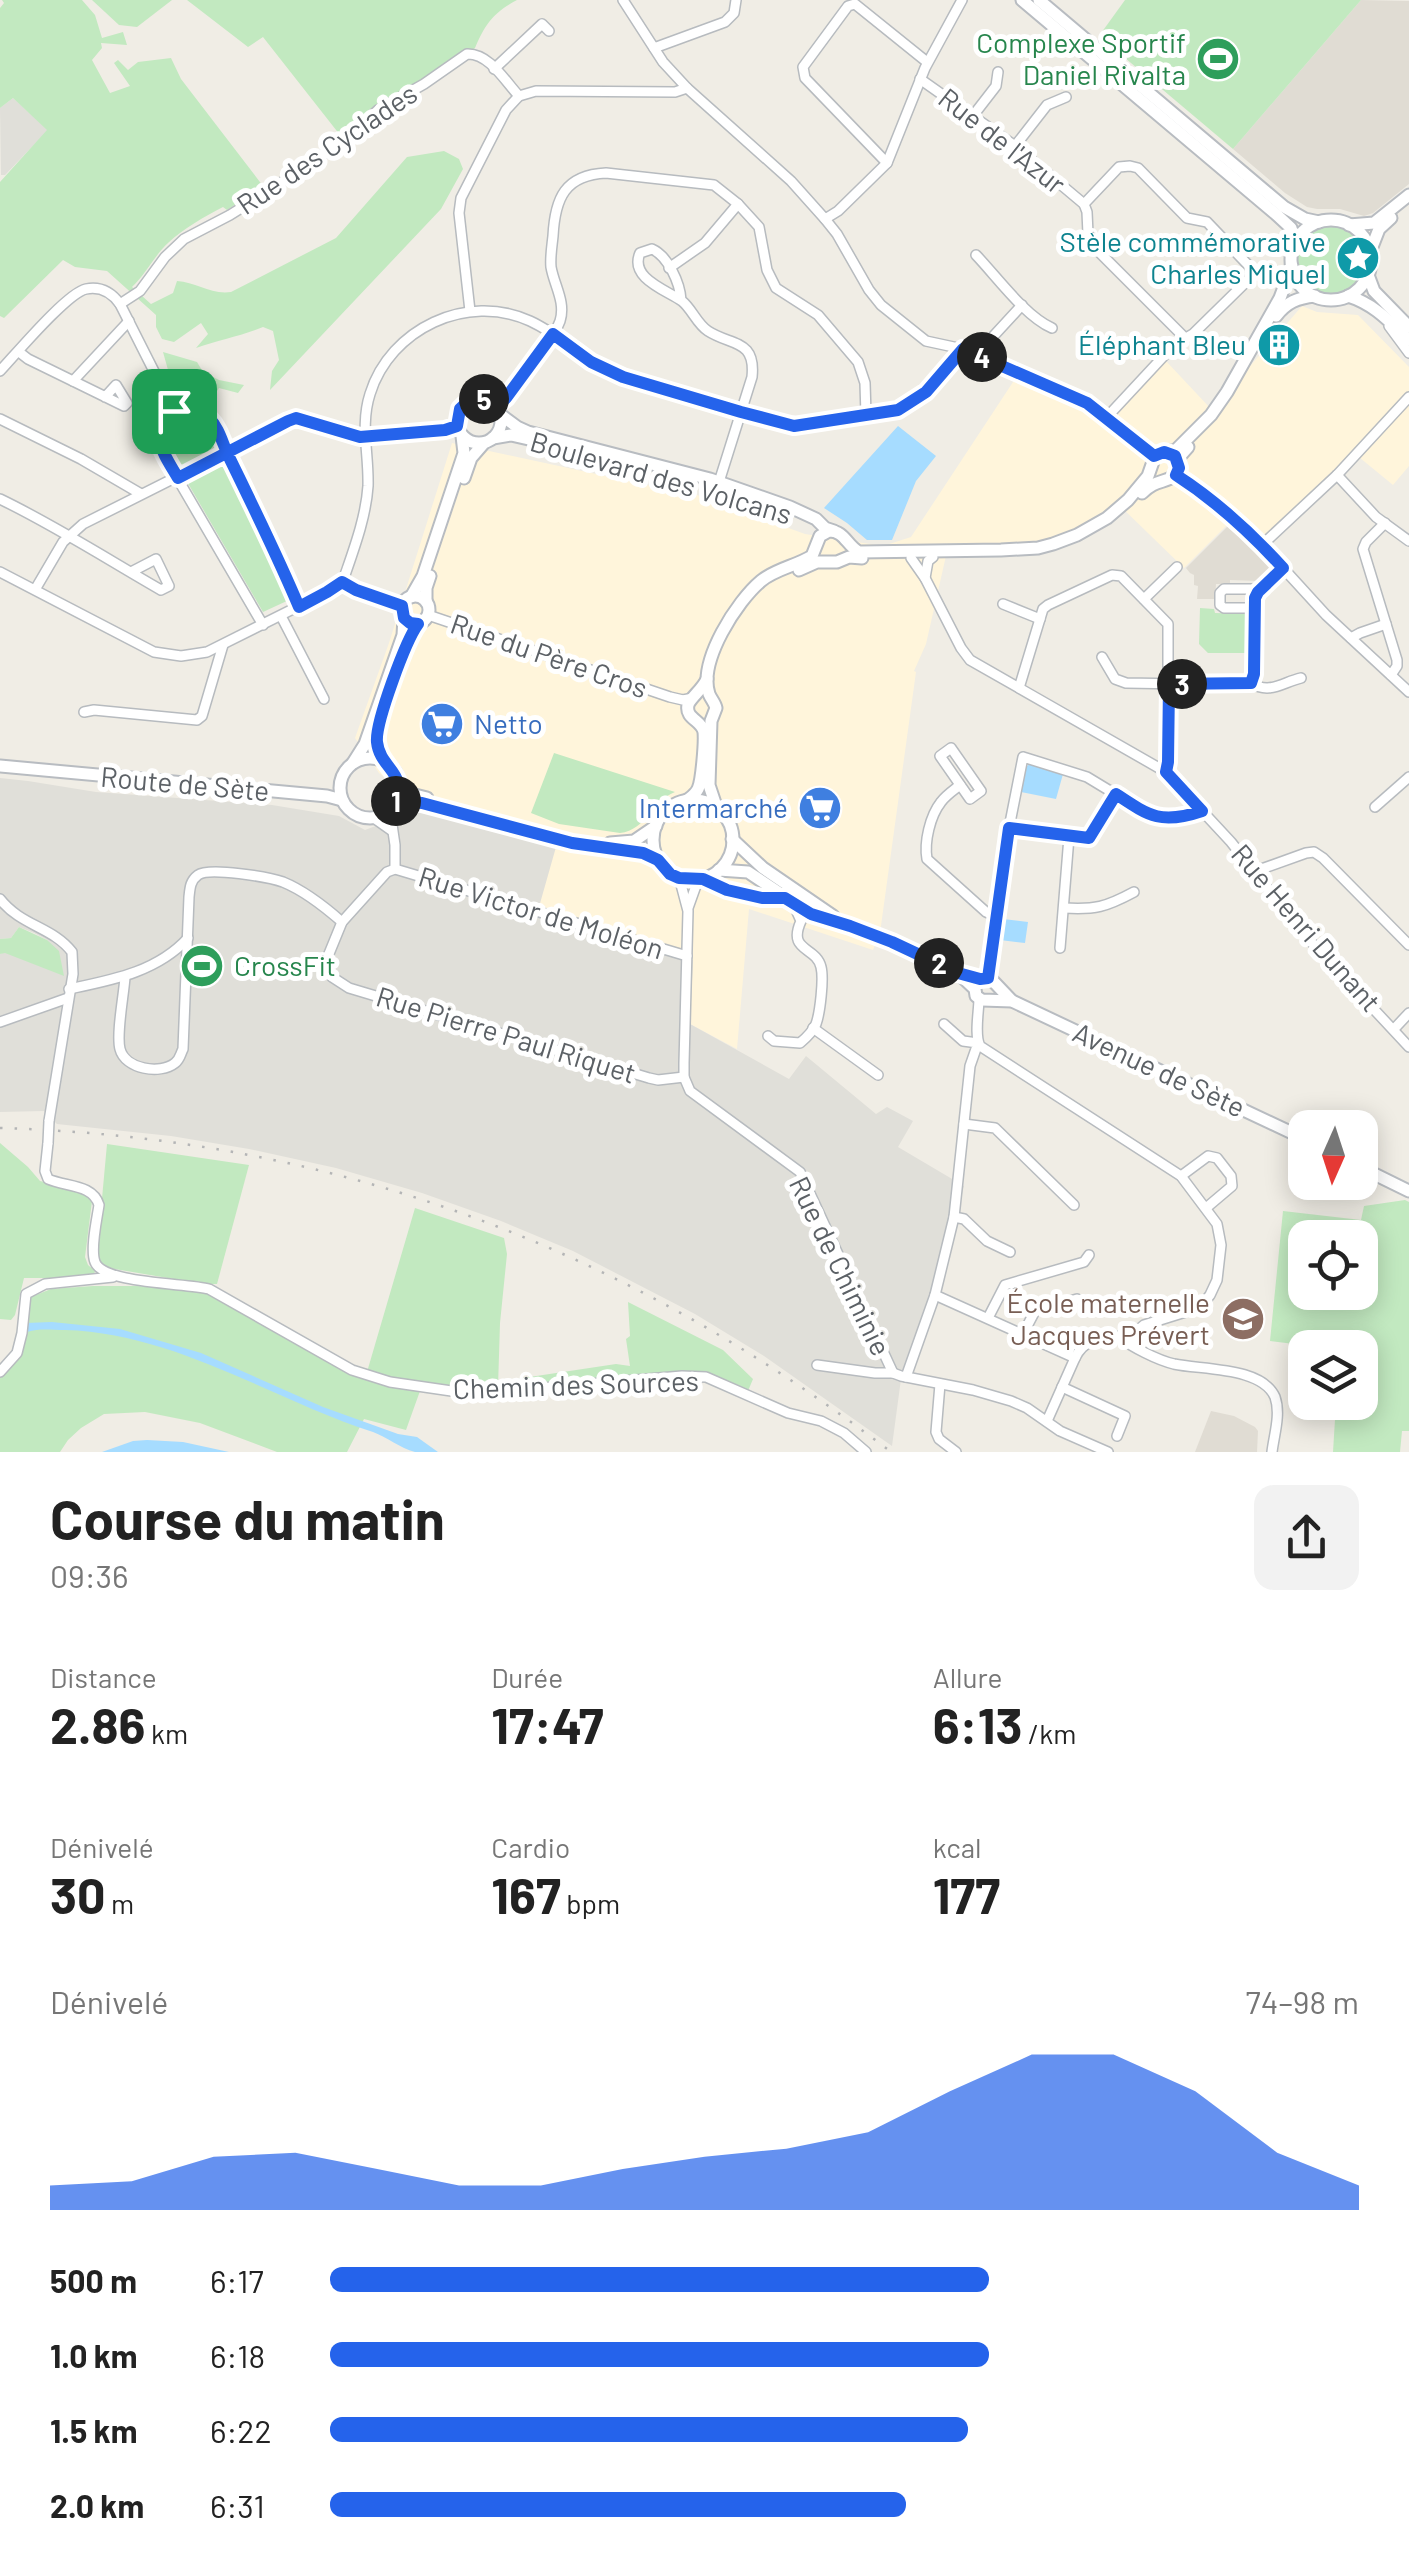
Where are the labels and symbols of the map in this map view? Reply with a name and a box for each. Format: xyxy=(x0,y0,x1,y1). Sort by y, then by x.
place label: Complexe Sportif Daniel Rivalta xyxy=(976,25,1186,91)
sports icon: Complexe Sportif Daniel Rivalta xyxy=(1195,36,1241,82)
street label: Rue des Cyclades xyxy=(230,75,423,221)
street label: Rue de l'Azur xyxy=(932,80,1073,200)
place label: Stèle commémorative Charles Miquel xyxy=(1060,224,1326,290)
place icon: Stèle commémorative Charles Miquel xyxy=(1335,235,1381,281)
building icon: Éléphant Bleu xyxy=(1256,322,1302,368)
place label: Éléphant Bleu xyxy=(1078,327,1246,361)
pin: 4 xyxy=(957,332,1007,382)
pin xyxy=(132,369,217,454)
pin: 5 xyxy=(459,374,509,424)
street label: Boulevard des Volcans xyxy=(527,423,796,531)
street label: Rue du Père Cros xyxy=(446,605,652,705)
pin: 3 xyxy=(1157,659,1207,709)
supermarket icon: Netto xyxy=(419,701,465,747)
place label: Netto xyxy=(474,706,543,740)
street label: Route de Sète xyxy=(99,759,271,807)
pin: 1 xyxy=(371,776,421,826)
supermarket icon: Intermarché xyxy=(797,785,843,831)
place label: Intermarché xyxy=(639,790,788,824)
street label: Rue Henri Dunant xyxy=(1225,837,1389,1018)
street label: Rue Victor de Moléon xyxy=(415,859,668,966)
pin: 2 xyxy=(914,938,964,988)
sports icon: CrossFit xyxy=(179,943,225,989)
place label: CrossFit xyxy=(234,948,336,982)
street label: Rue Pierre Paul Riquet xyxy=(372,978,640,1090)
street label: Avenue de Sète xyxy=(1068,1014,1251,1124)
north arrow xyxy=(1288,1110,1378,1200)
street label: Rue de Chiminie xyxy=(783,1170,899,1361)
place label: École maternelle Jacques Prévert xyxy=(1006,1285,1210,1351)
school or university icon: École maternelle Jacques Prévert xyxy=(1220,1296,1266,1342)
street label: Chemin des Sources xyxy=(452,1363,700,1405)

